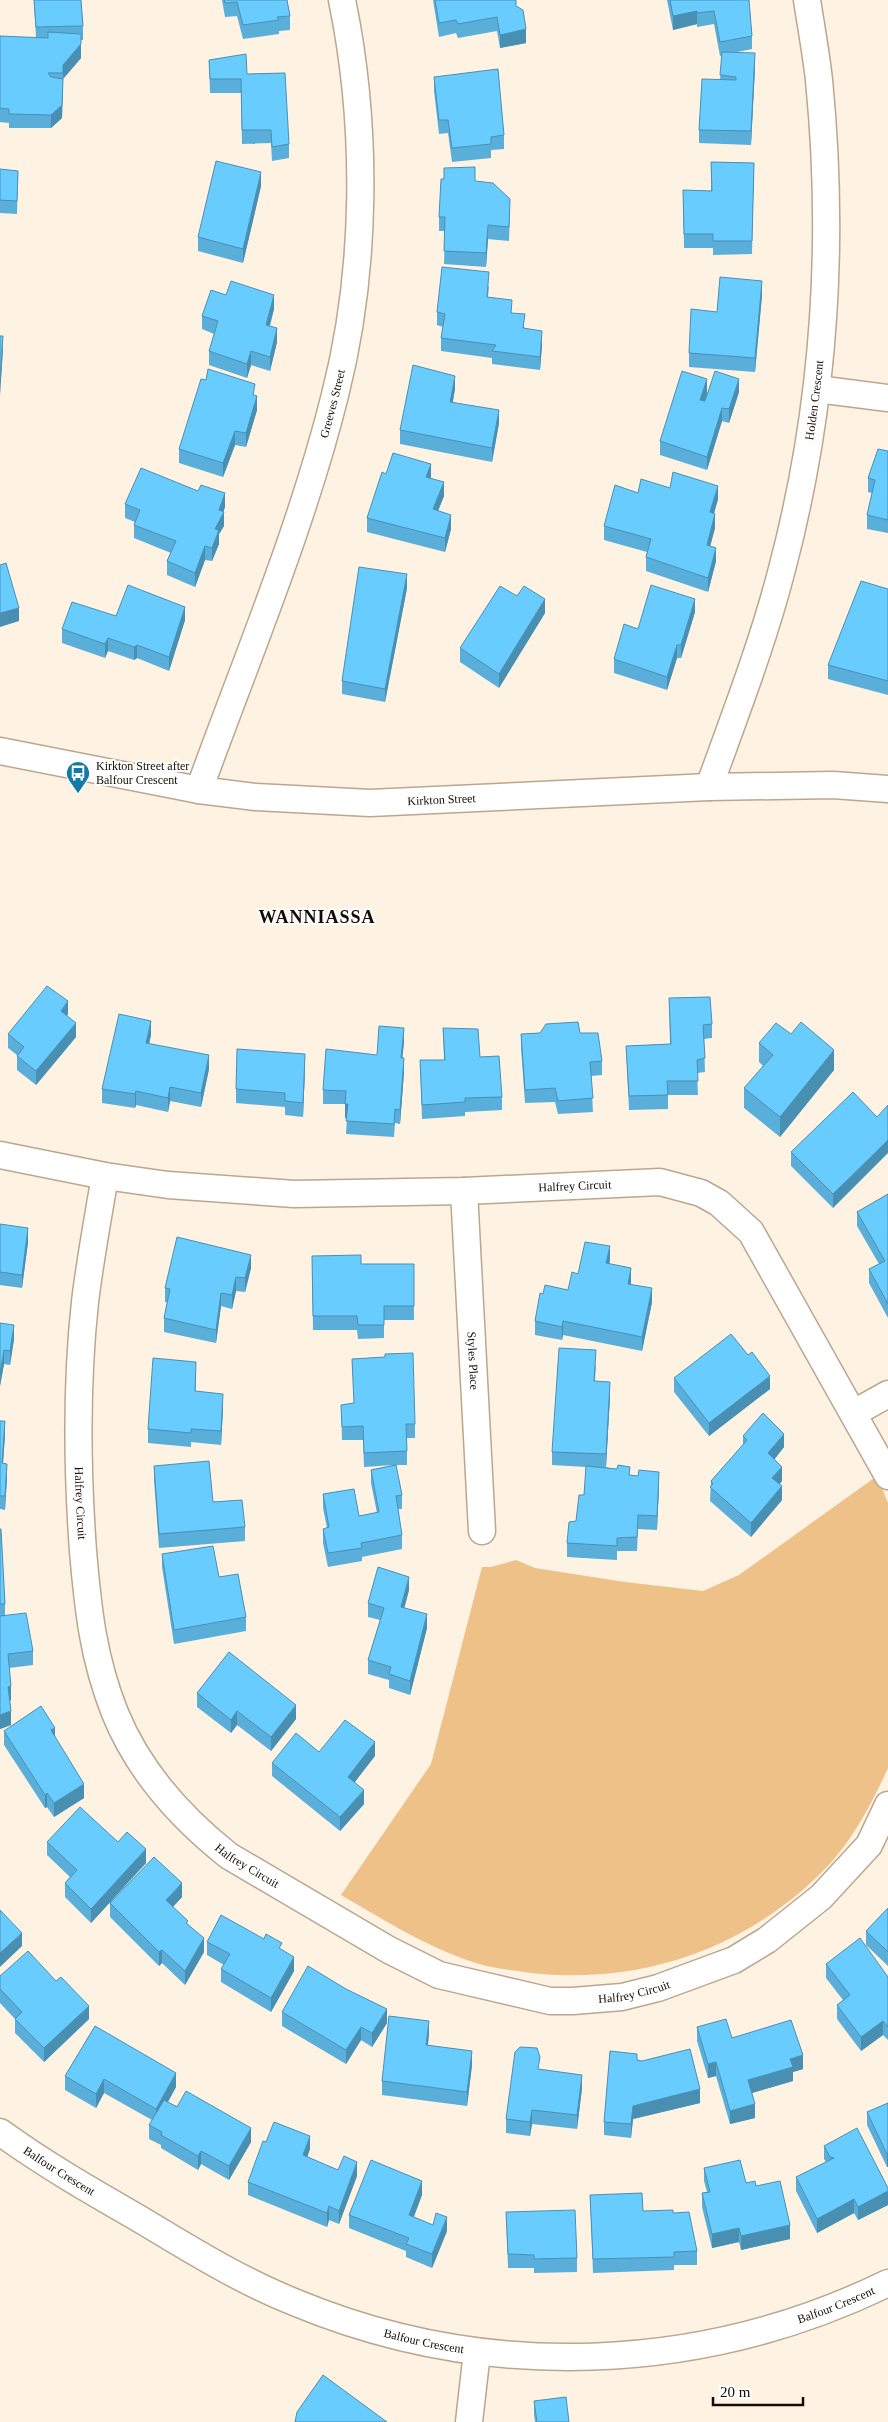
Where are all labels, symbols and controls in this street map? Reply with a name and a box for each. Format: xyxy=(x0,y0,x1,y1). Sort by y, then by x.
street label: Holden Crescent xyxy=(802,359,826,441)
street label: Greeves Street xyxy=(317,367,348,440)
place label: Kirkton Street after Balfour Crescent xyxy=(96,759,189,787)
bus stop icon: Kirkton Street after Balfour Crescent xyxy=(65,760,91,794)
street label: Kirkton Street xyxy=(407,791,477,808)
district label: WANNIASSA xyxy=(258,907,376,927)
street label: Halfrey Circuit xyxy=(538,1177,612,1195)
street label: Styles Place xyxy=(464,1331,482,1390)
street label: Halfrey Circuit xyxy=(72,1466,89,1541)
street label: Halfrey Circuit xyxy=(212,1840,282,1891)
street label: Halfrey Circuit xyxy=(598,1977,672,2006)
street label: Balfour Crescent xyxy=(21,2143,98,2199)
street label: Balfour Crescent xyxy=(796,2283,877,2326)
street label: Balfour Crescent xyxy=(382,2326,466,2356)
scale bar xyxy=(713,2374,803,2406)
text: 20 m xyxy=(720,2384,751,2400)

